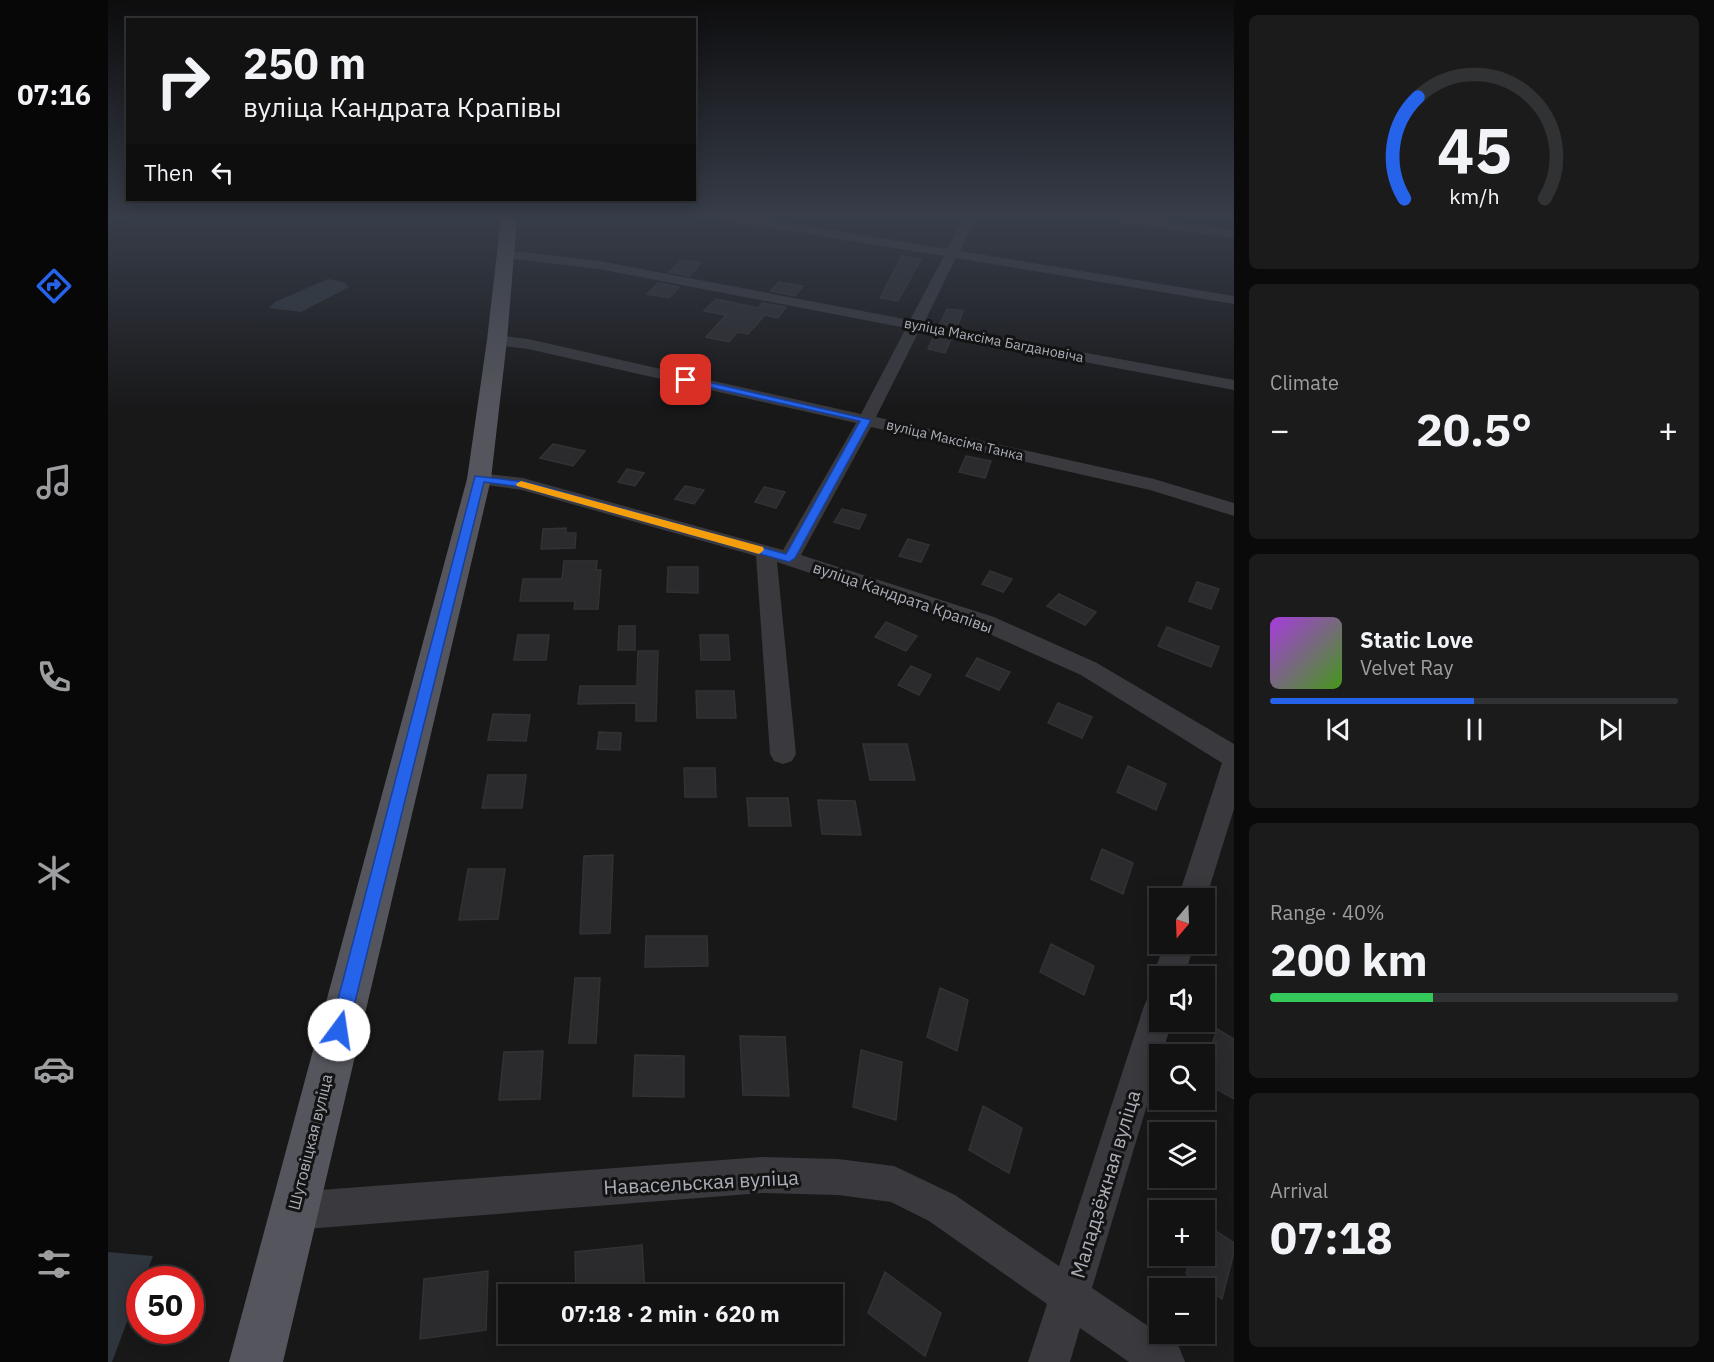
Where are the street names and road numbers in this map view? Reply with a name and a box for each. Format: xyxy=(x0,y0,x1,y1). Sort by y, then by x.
street label: вуліца Максіма Багдановіча xyxy=(903,314,1086,366)
street label: вуліца Максіма Танка xyxy=(885,415,1026,465)
street label: вуліца Кандрата Крапівы xyxy=(810,557,996,637)
street label: Шутовіцкая вуліца xyxy=(283,1071,337,1212)
street label: Маладзёжная вуліца xyxy=(1064,1086,1147,1281)
street label: Навасельская вуліца xyxy=(603,1163,800,1201)

